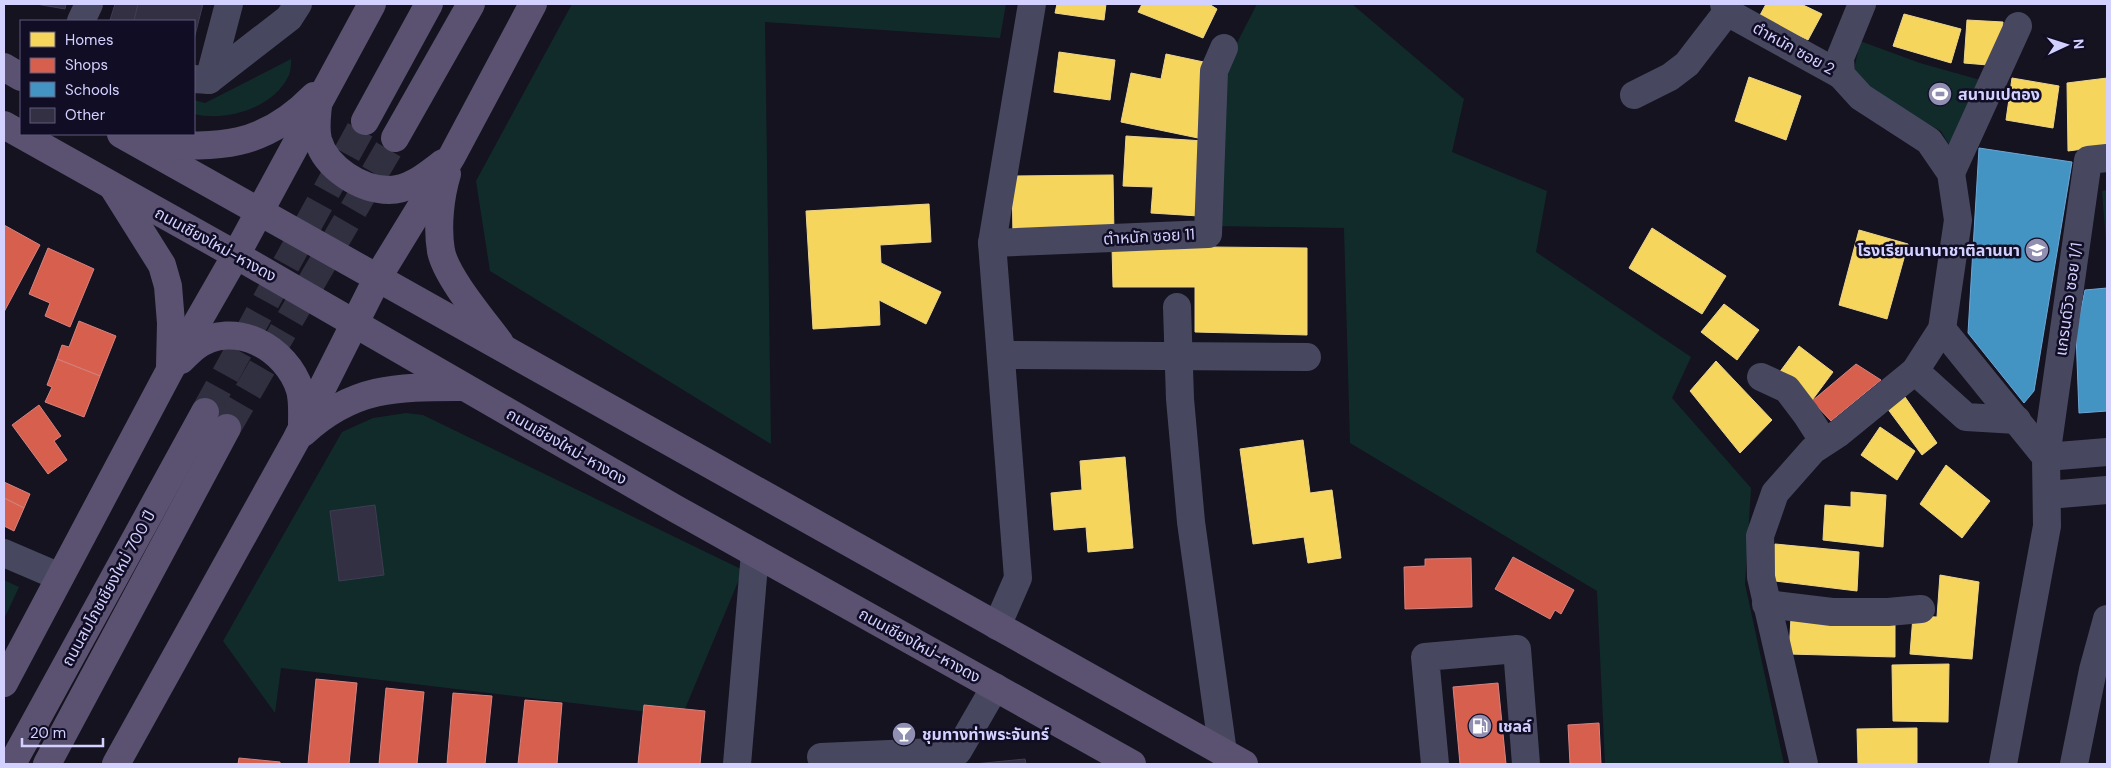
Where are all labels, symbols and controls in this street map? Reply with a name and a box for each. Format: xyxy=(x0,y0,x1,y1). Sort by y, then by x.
street label: ตำหนัก ซอย 2 xyxy=(1749,17,1839,80)
legend xyxy=(20,20,195,135)
north arrow xyxy=(2041,20,2091,70)
text: Homes xyxy=(65,30,114,50)
text: N xyxy=(2070,38,2088,50)
text: Shops xyxy=(65,55,108,75)
text: Schools xyxy=(65,80,120,100)
sports icon: สนามเปตอง xyxy=(1927,81,1953,107)
place label: สนามเปตอง xyxy=(1958,84,2040,105)
text: Other xyxy=(65,105,106,125)
street label: ถนนเชียงใหม่-หางดง xyxy=(151,202,280,287)
street label: ตำหนัก ซอย 11 xyxy=(1103,224,1195,249)
school or university icon: โรงเรียนนานาชาติลานนา xyxy=(2024,237,2050,263)
place label: โรงเรียนนานาชาติลานนา xyxy=(1857,240,2020,261)
street label: แกรนด์วิว ซอย 1/1 xyxy=(2050,241,2087,357)
street label: ถนนเชียงใหม่-หางดง xyxy=(503,403,631,490)
street label: ถนนสมโภชเชียงใหม่ 700 ปี xyxy=(57,507,160,670)
street label: ถนนเชียงใหม่-หางดง xyxy=(855,603,984,688)
fuel station icon: เชลล์ xyxy=(1467,713,1493,739)
scale bar xyxy=(22,716,104,748)
place label: เชลล์ xyxy=(1498,716,1532,737)
bar icon: ชุมทางท่าพระจันทร์ xyxy=(891,721,917,747)
text: 20 m xyxy=(30,723,66,743)
place label: ชุมทางท่าพระจันทร์ xyxy=(922,724,1049,745)

